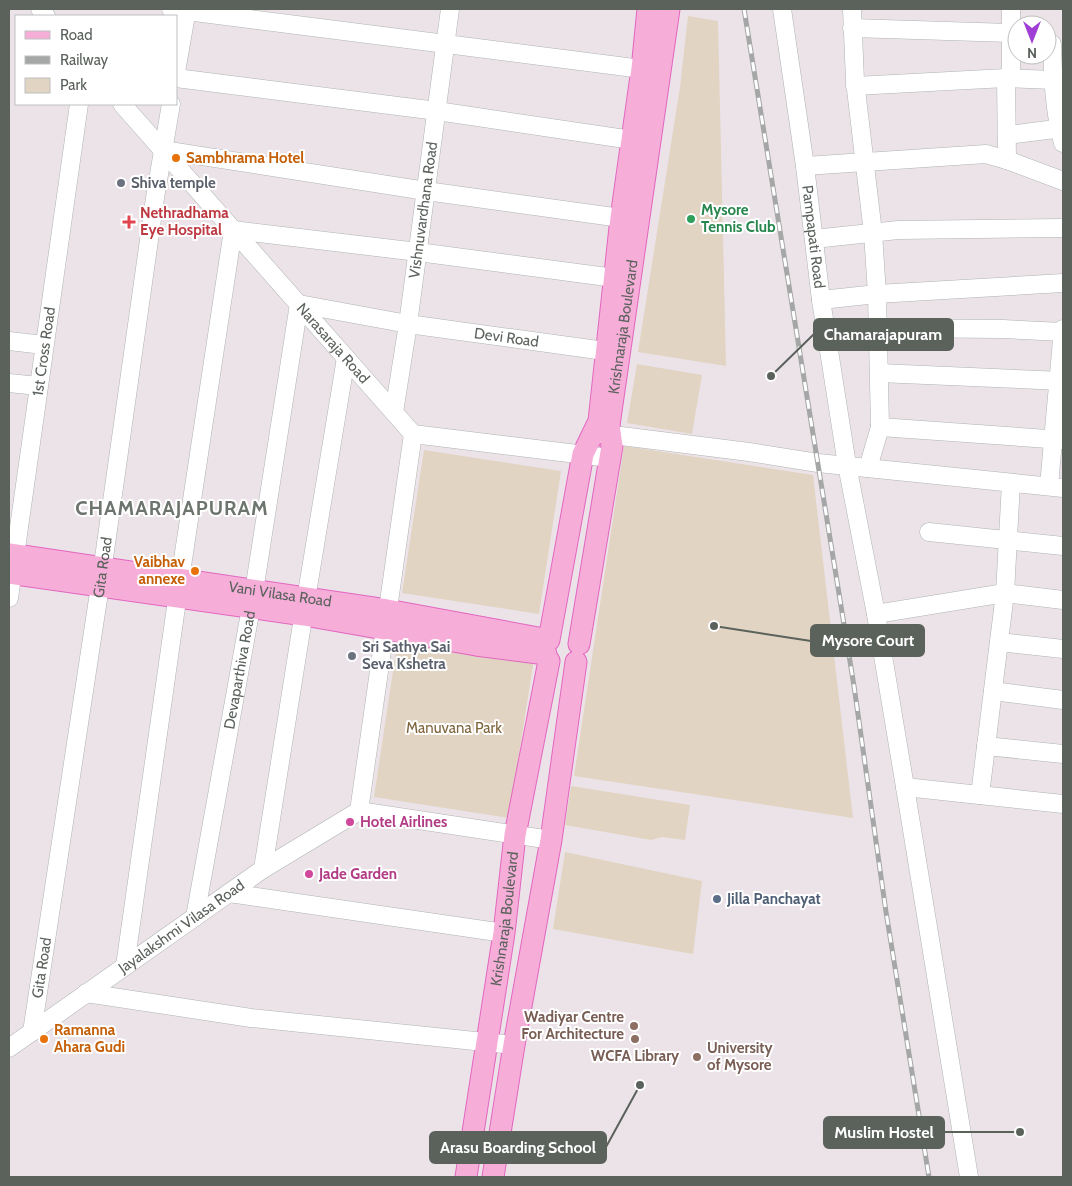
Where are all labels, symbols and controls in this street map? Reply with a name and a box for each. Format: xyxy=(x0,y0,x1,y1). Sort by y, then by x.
legend xyxy=(15,15,178,105)
north arrow xyxy=(1007,15,1057,65)
text: Road xyxy=(60,26,93,44)
text: N xyxy=(1027,44,1037,62)
text: Railway xyxy=(60,51,109,69)
text: Park xyxy=(60,76,87,94)
street label: Vishnuvardhana Road xyxy=(405,141,441,280)
place label: Sambhrama Hotel xyxy=(186,149,304,167)
marker: Sambhrama Hotel xyxy=(170,152,182,164)
place label: Shiva temple xyxy=(131,174,216,192)
marker: Shiva temple xyxy=(115,177,127,189)
street label: Pampapati Road xyxy=(798,184,829,289)
place label: Mysore Tennis Club xyxy=(701,201,776,236)
place label: Nethradhama Eye Hospital xyxy=(140,204,229,239)
marker: Mysore Tennis Club xyxy=(685,213,697,225)
marker: Nethradhama Eye Hospital xyxy=(122,215,136,229)
street label: Krishnaraja Boulevard xyxy=(605,259,642,395)
street label: Narasaraja Road xyxy=(293,299,373,387)
street label: 1st Cross Road xyxy=(29,306,59,397)
callout: Chamarajapuram xyxy=(814,319,953,350)
street label: Devi Road xyxy=(473,324,540,351)
text: Chamarajapuram xyxy=(824,325,942,344)
district label: CHAMARAJAPURAM xyxy=(75,496,269,520)
street label: Gita Road xyxy=(89,536,116,599)
place label: Vaibhav annexe xyxy=(134,553,186,588)
marker: Vaibhav annexe xyxy=(189,565,201,577)
street label: Vani Vilasa Road xyxy=(227,578,333,611)
street label: Devaparthiva Road xyxy=(220,609,259,731)
callout: Mysore Court xyxy=(811,625,924,656)
text: Mysore Court xyxy=(822,631,915,650)
place label: Sri Sathya Sai Seva Kshetra xyxy=(362,638,450,673)
marker: Sri Sathya Sai Seva Kshetra xyxy=(346,650,358,662)
park label: Manuvana Park xyxy=(406,719,502,737)
place label: Hotel Airlines xyxy=(360,813,447,831)
marker: Hotel Airlines xyxy=(344,816,356,828)
street label: Krishnaraja Boulevard xyxy=(487,851,522,987)
place label: Jade Garden xyxy=(318,865,397,883)
marker: Jade Garden xyxy=(303,868,315,880)
street label: Jayalakshmi Vilasa Road xyxy=(114,876,248,978)
place label: Jilla Panchayat xyxy=(726,890,821,908)
marker: Jilla Panchayat xyxy=(711,893,723,905)
street label: Gita Road xyxy=(28,936,55,999)
place label: Wadiyar Centre For Architecture xyxy=(521,1008,624,1043)
marker: Wadiyar Centre For Architecture xyxy=(628,1020,640,1032)
place label: Ramanna Ahara Gudi xyxy=(54,1021,125,1056)
marker: Ramanna Ahara Gudi xyxy=(38,1033,50,1045)
marker: WCFA Library xyxy=(629,1033,641,1045)
place label: University of Mysore xyxy=(707,1039,773,1074)
place label: WCFA Library xyxy=(591,1047,680,1065)
marker: University of Mysore xyxy=(691,1051,703,1063)
callout: Muslim Hostel xyxy=(824,1117,944,1148)
text: Muslim Hostel xyxy=(834,1123,934,1142)
callout: Arasu Boarding School xyxy=(430,1132,606,1163)
text: Arasu Boarding School xyxy=(440,1138,596,1157)

